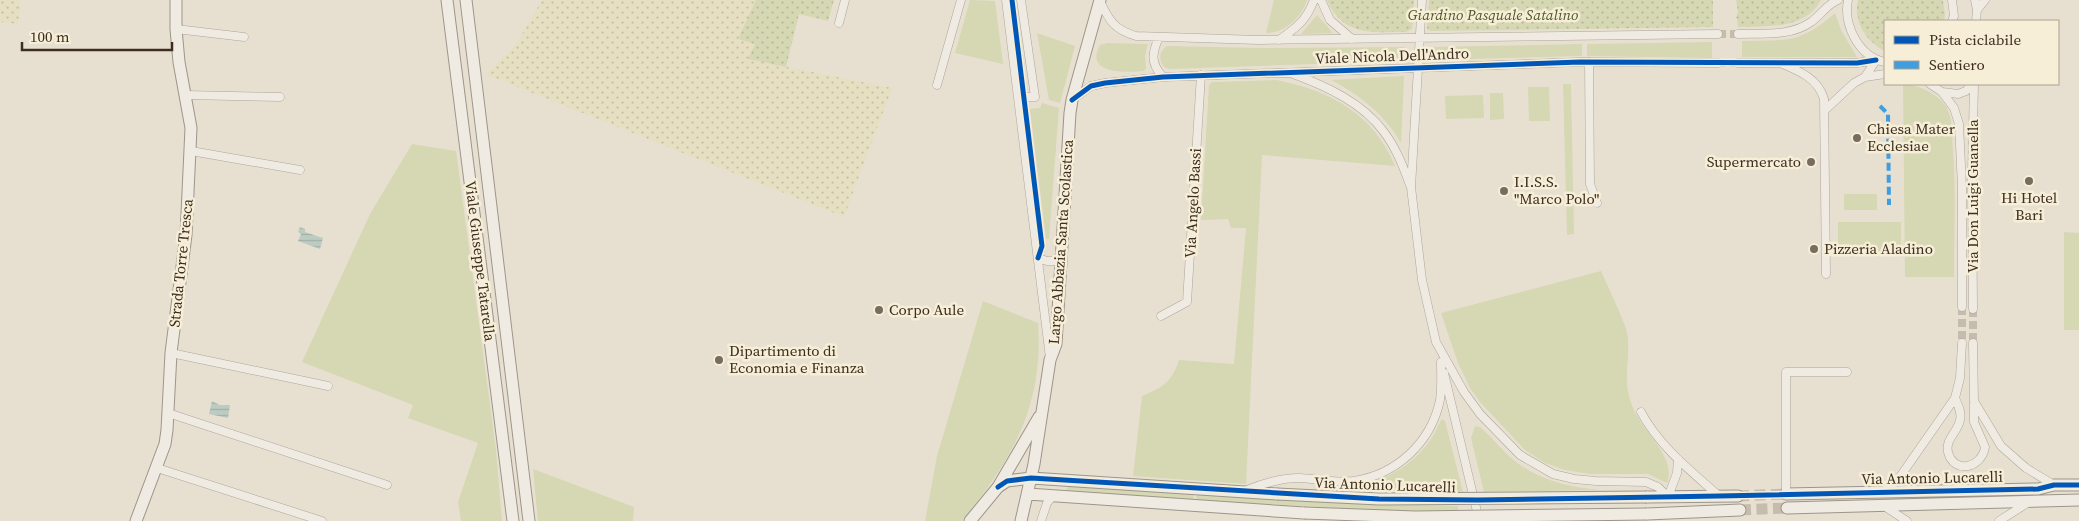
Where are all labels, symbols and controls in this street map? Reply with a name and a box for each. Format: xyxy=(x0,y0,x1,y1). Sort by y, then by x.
park label: Giardino Pasquale Satalino xyxy=(1408,4,1578,25)
scale bar xyxy=(22,20,172,52)
legend xyxy=(1884,20,2059,85)
text: 100 m xyxy=(30,26,70,47)
text: Pista ciclabile xyxy=(1929,29,2021,50)
street label: Viale Nicola Dell'Andro xyxy=(1315,42,1469,69)
text: Sentiero xyxy=(1929,54,1985,75)
place label: Chiesa Mater Ecclesiae xyxy=(1867,118,1956,156)
street label: Via Don Luigi Guanella xyxy=(1962,119,1983,273)
marker: Chiesa Mater Ecclesiae xyxy=(1851,132,1863,144)
street label: Largo Abbazia Santa Scolastica xyxy=(1043,138,1078,345)
street label: Via Angelo Bassi xyxy=(1179,147,1206,259)
place label: Supermercato xyxy=(1707,151,1801,172)
marker: Supermercato xyxy=(1805,156,1817,168)
place label: I.I.S.S. "Marco Polo" xyxy=(1514,171,1599,209)
marker: Hi Hotel Bari xyxy=(2023,175,2035,187)
street label: Viale Giuseppe Tatarella xyxy=(460,179,501,343)
marker: I.I.S.S. "Marco Polo" xyxy=(1498,185,1510,197)
place label: Hi Hotel Bari xyxy=(2001,187,2058,225)
street label: Strada Torre Tresca xyxy=(163,197,198,328)
place label: Pizzeria Aladino xyxy=(1824,238,1933,259)
marker: Pizzeria Aladino xyxy=(1808,243,1820,255)
place label: Corpo Aule xyxy=(889,299,964,320)
marker: Corpo Aule xyxy=(873,304,885,316)
place label: Dipartimento di Economia e Finanza xyxy=(729,340,865,378)
marker: Dipartimento di Economia e Finanza xyxy=(713,354,725,366)
street label: Via Antonio Lucarelli xyxy=(1861,466,2003,489)
street label: Via Antonio Lucarelli xyxy=(1314,472,1456,497)

